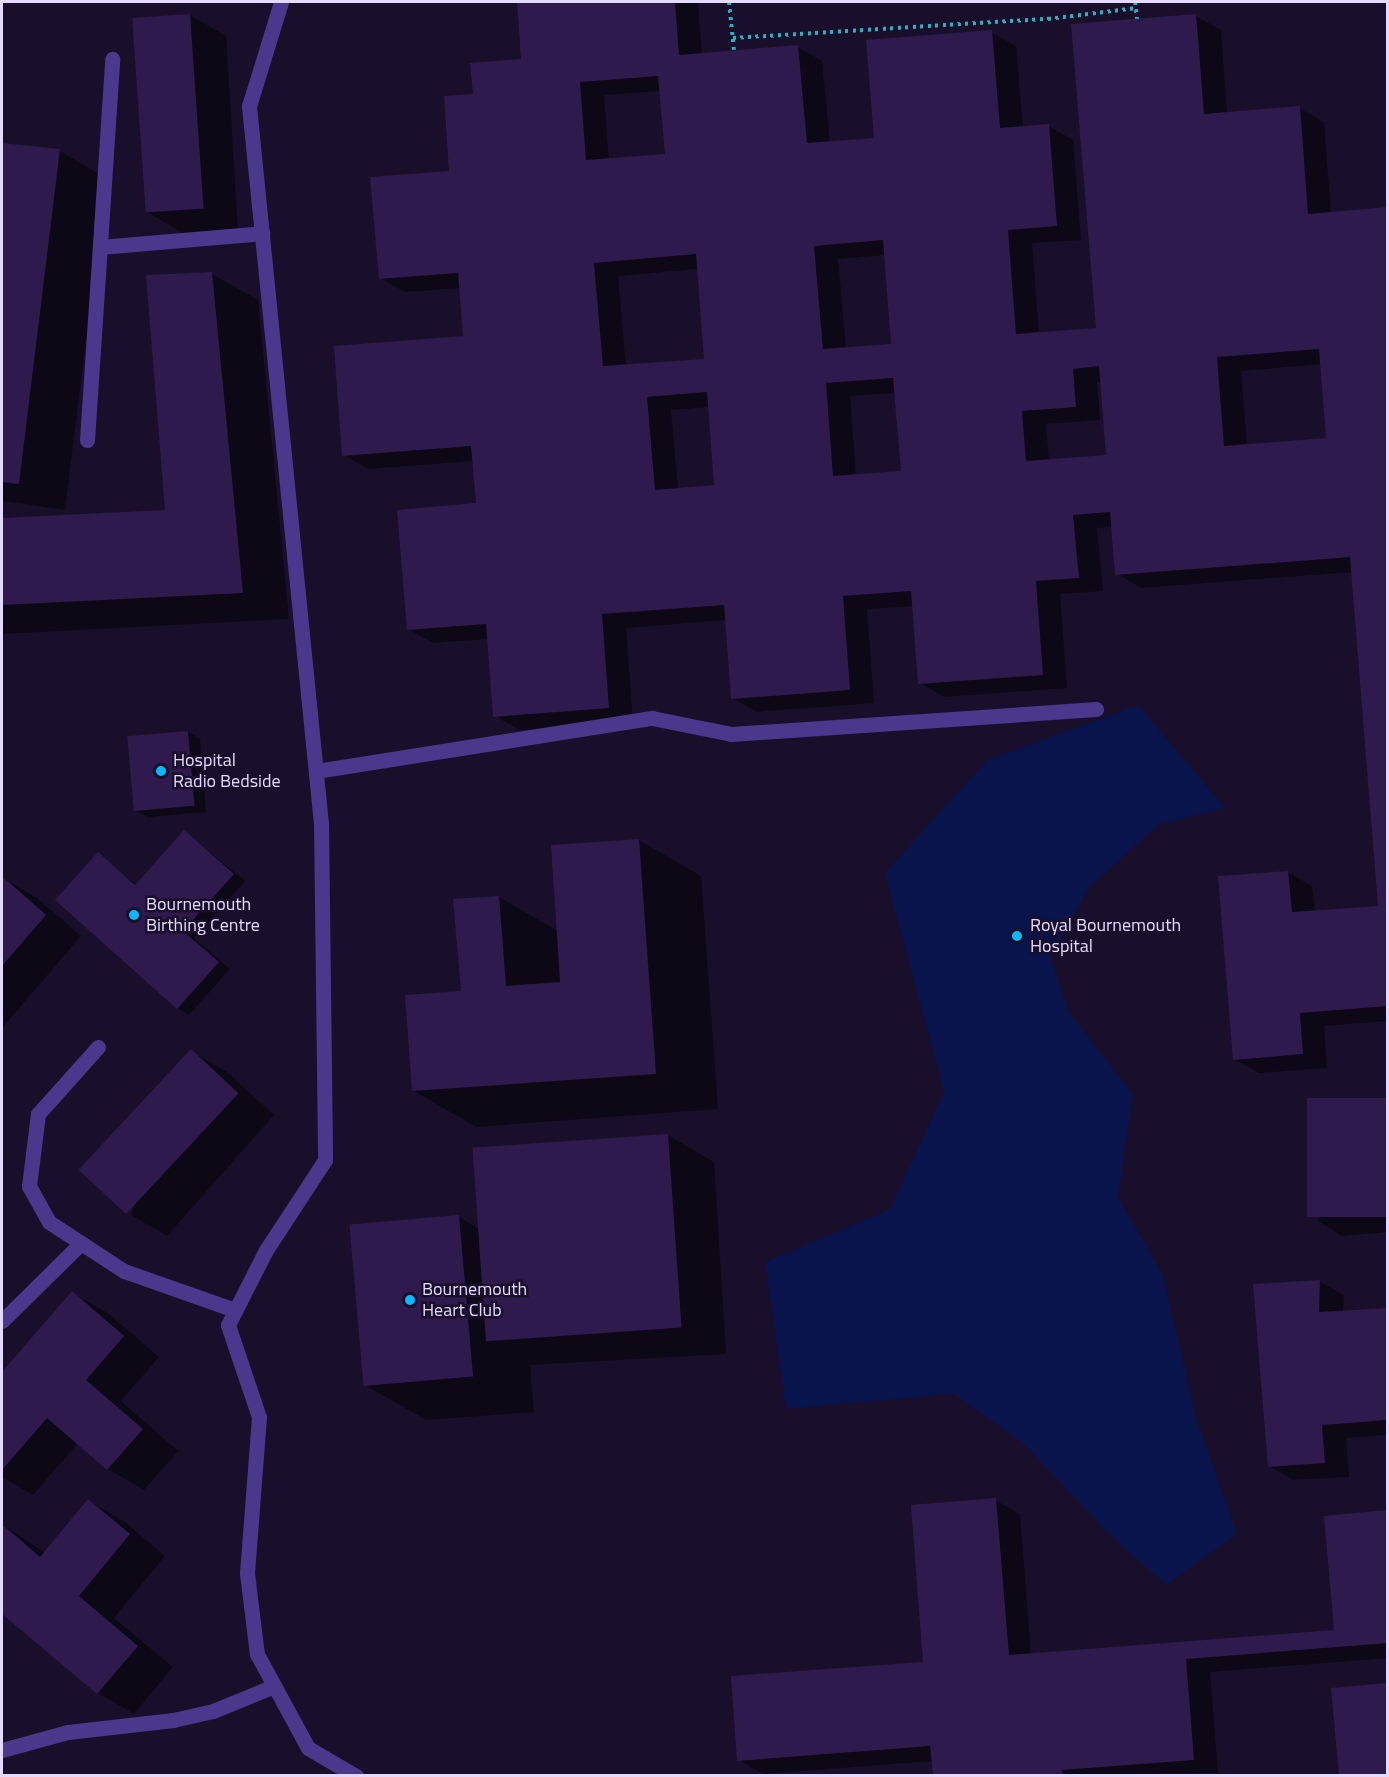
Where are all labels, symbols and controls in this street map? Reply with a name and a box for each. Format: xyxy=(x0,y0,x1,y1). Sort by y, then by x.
place label: Hospital Radio Bedside xyxy=(173,750,281,792)
marker: Hospital Radio Bedside xyxy=(154,764,168,778)
place label: Bournemouth Birthing Centre xyxy=(146,894,260,936)
marker: Bournemouth Birthing Centre xyxy=(127,908,141,922)
place label: Royal Bournemouth Hospital xyxy=(1030,915,1181,958)
marker: Royal Bournemouth Hospital xyxy=(1008,927,1026,945)
place label: Bournemouth Heart Club xyxy=(422,1279,527,1322)
marker: Bournemouth Heart Club xyxy=(403,1293,417,1307)

